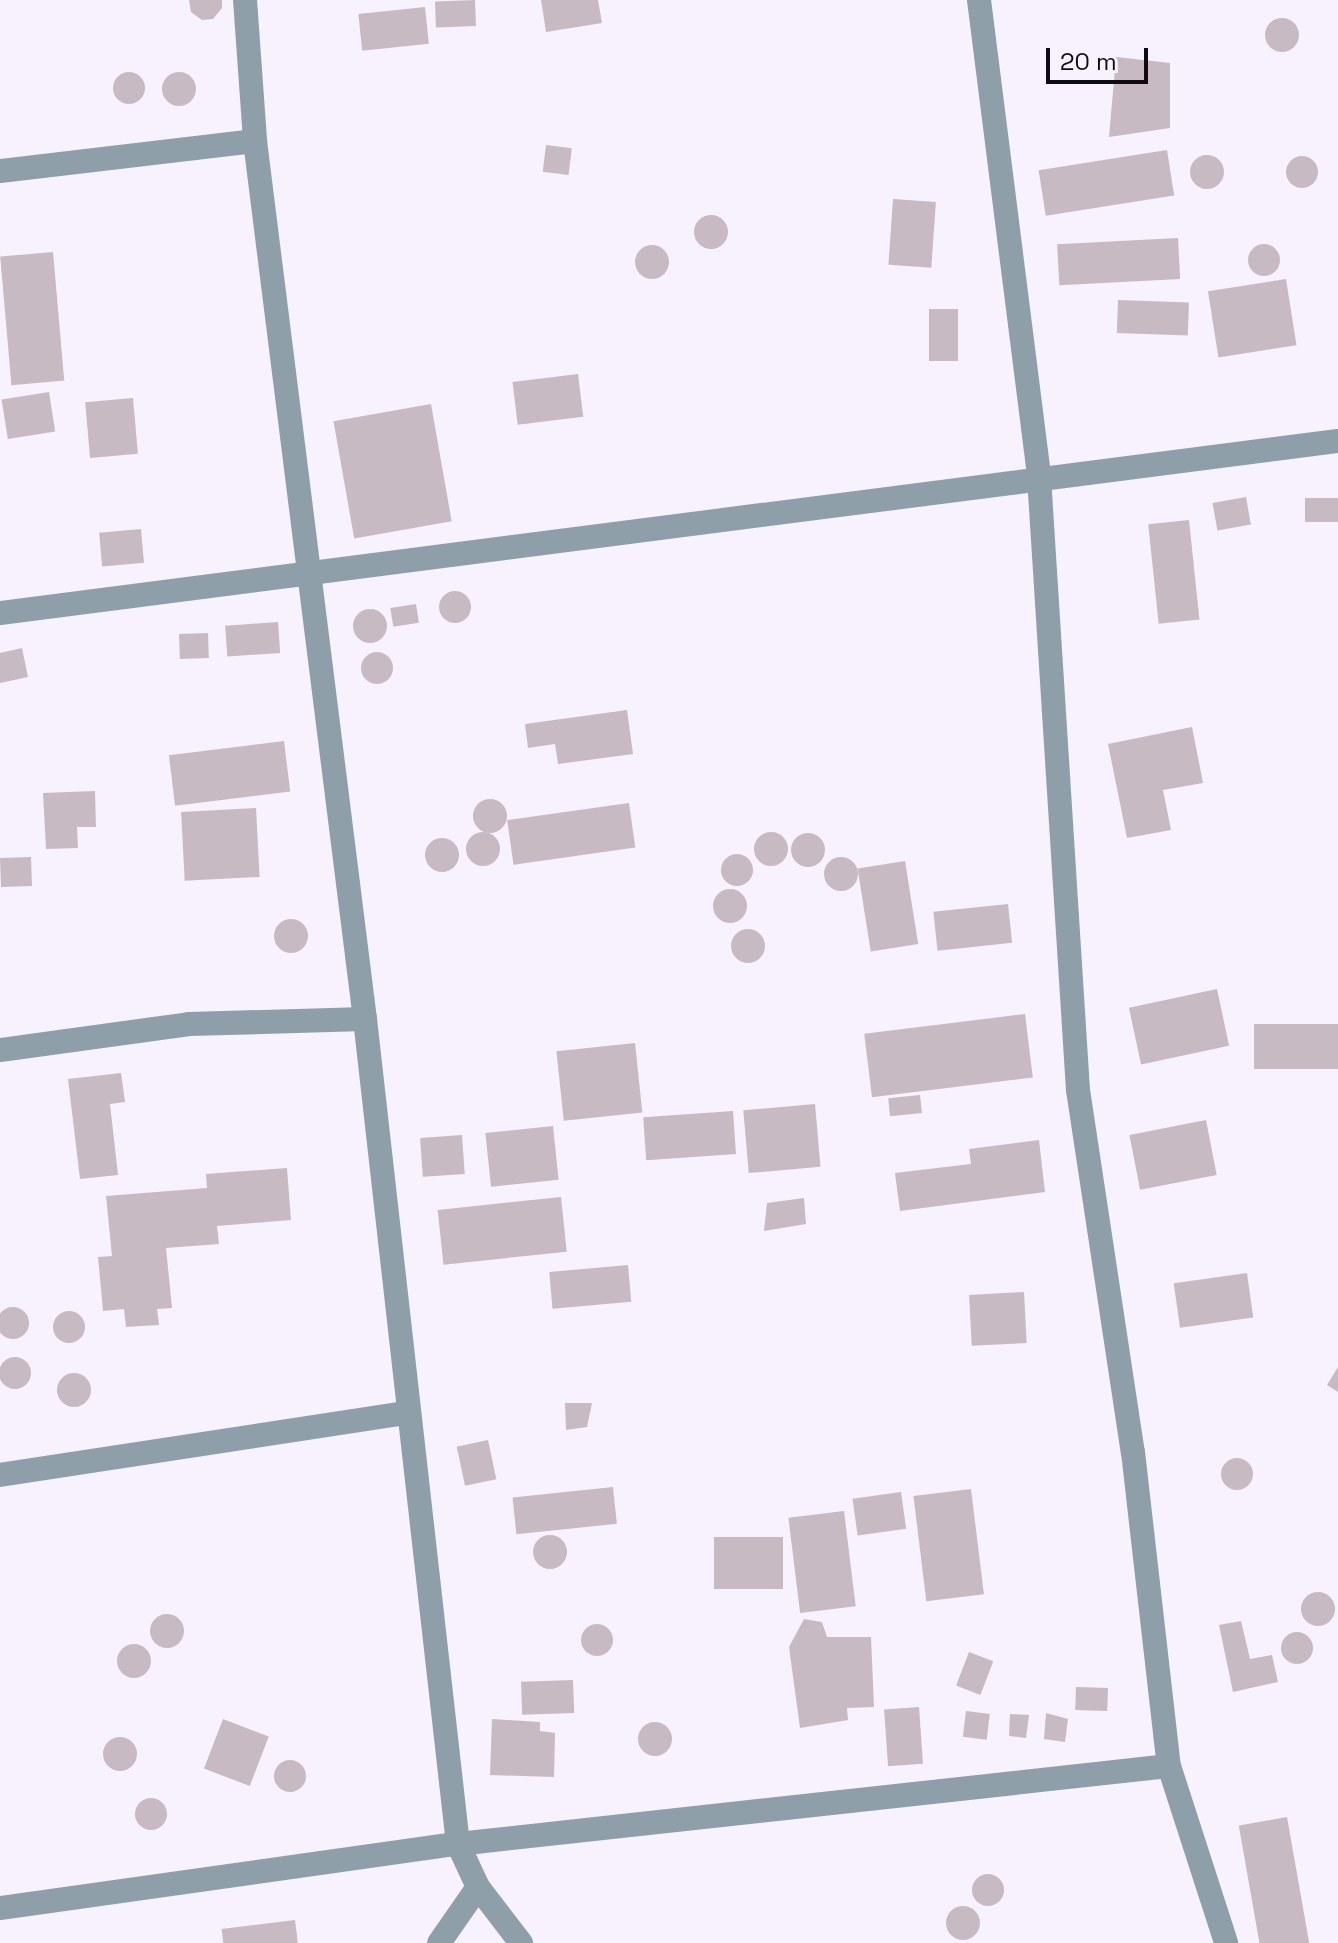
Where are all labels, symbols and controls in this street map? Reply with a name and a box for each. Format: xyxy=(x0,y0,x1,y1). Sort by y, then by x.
scale bar xyxy=(1050,32,1152,82)
text: 20 m xyxy=(1060,46,1117,77)

